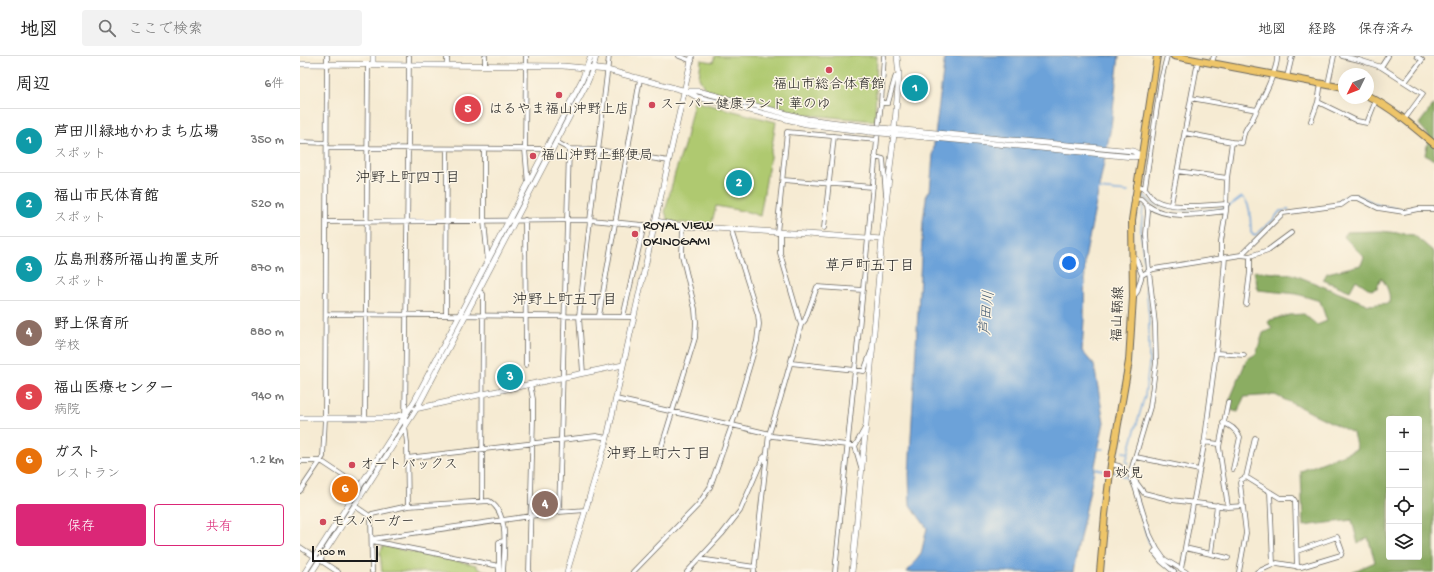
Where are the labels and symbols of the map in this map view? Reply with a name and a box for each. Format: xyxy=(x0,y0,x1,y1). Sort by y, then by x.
marker: 福山市総合体育館 xyxy=(824,65,834,75)
north arrow xyxy=(1338,68,1374,104)
pin: 1 xyxy=(902,73,928,103)
place label: 福山市総合体育館 xyxy=(773,77,885,94)
marker: はるやま福山沖野上店 xyxy=(554,90,564,100)
pin: 5 xyxy=(455,94,481,124)
place label: スーパー健康ランド 華のゆ xyxy=(660,97,831,114)
marker: スーパー健康ランド 華のゆ xyxy=(647,100,657,110)
place label: はるやま福山沖野上店 xyxy=(489,102,629,119)
place label: 福山沖野上郵便局 xyxy=(541,148,653,165)
marker: 福山沖野上郵便局 xyxy=(528,151,538,161)
pin: 2 xyxy=(726,168,752,198)
district label: 沖野上町四丁目 xyxy=(355,169,461,188)
place label: ROYAL VIEW OKINOGAMI xyxy=(643,218,714,251)
marker: ROYAL VIEW OKINOGAMI xyxy=(630,229,640,239)
your location xyxy=(1059,253,1079,273)
district label: 草戸町五丁目 xyxy=(825,257,915,276)
street label: 福山鞆線 xyxy=(1110,286,1128,342)
water label: 芦田川 xyxy=(976,290,999,336)
district label: 沖野上町五丁目 xyxy=(512,291,618,310)
pin: 3 xyxy=(497,362,523,392)
district label: 沖野上町六丁目 xyxy=(606,445,712,464)
place label: オートバックス xyxy=(360,457,458,474)
marker: オートバックス xyxy=(347,460,357,470)
place label: 妙見 xyxy=(1115,466,1143,483)
marker: 妙見 xyxy=(1102,469,1112,479)
pin: 6 xyxy=(332,474,358,504)
pin: 4 xyxy=(532,489,558,519)
place label: モスバーガー xyxy=(331,514,415,531)
marker: モスバーガー xyxy=(318,517,328,527)
scale bar xyxy=(312,544,378,563)

